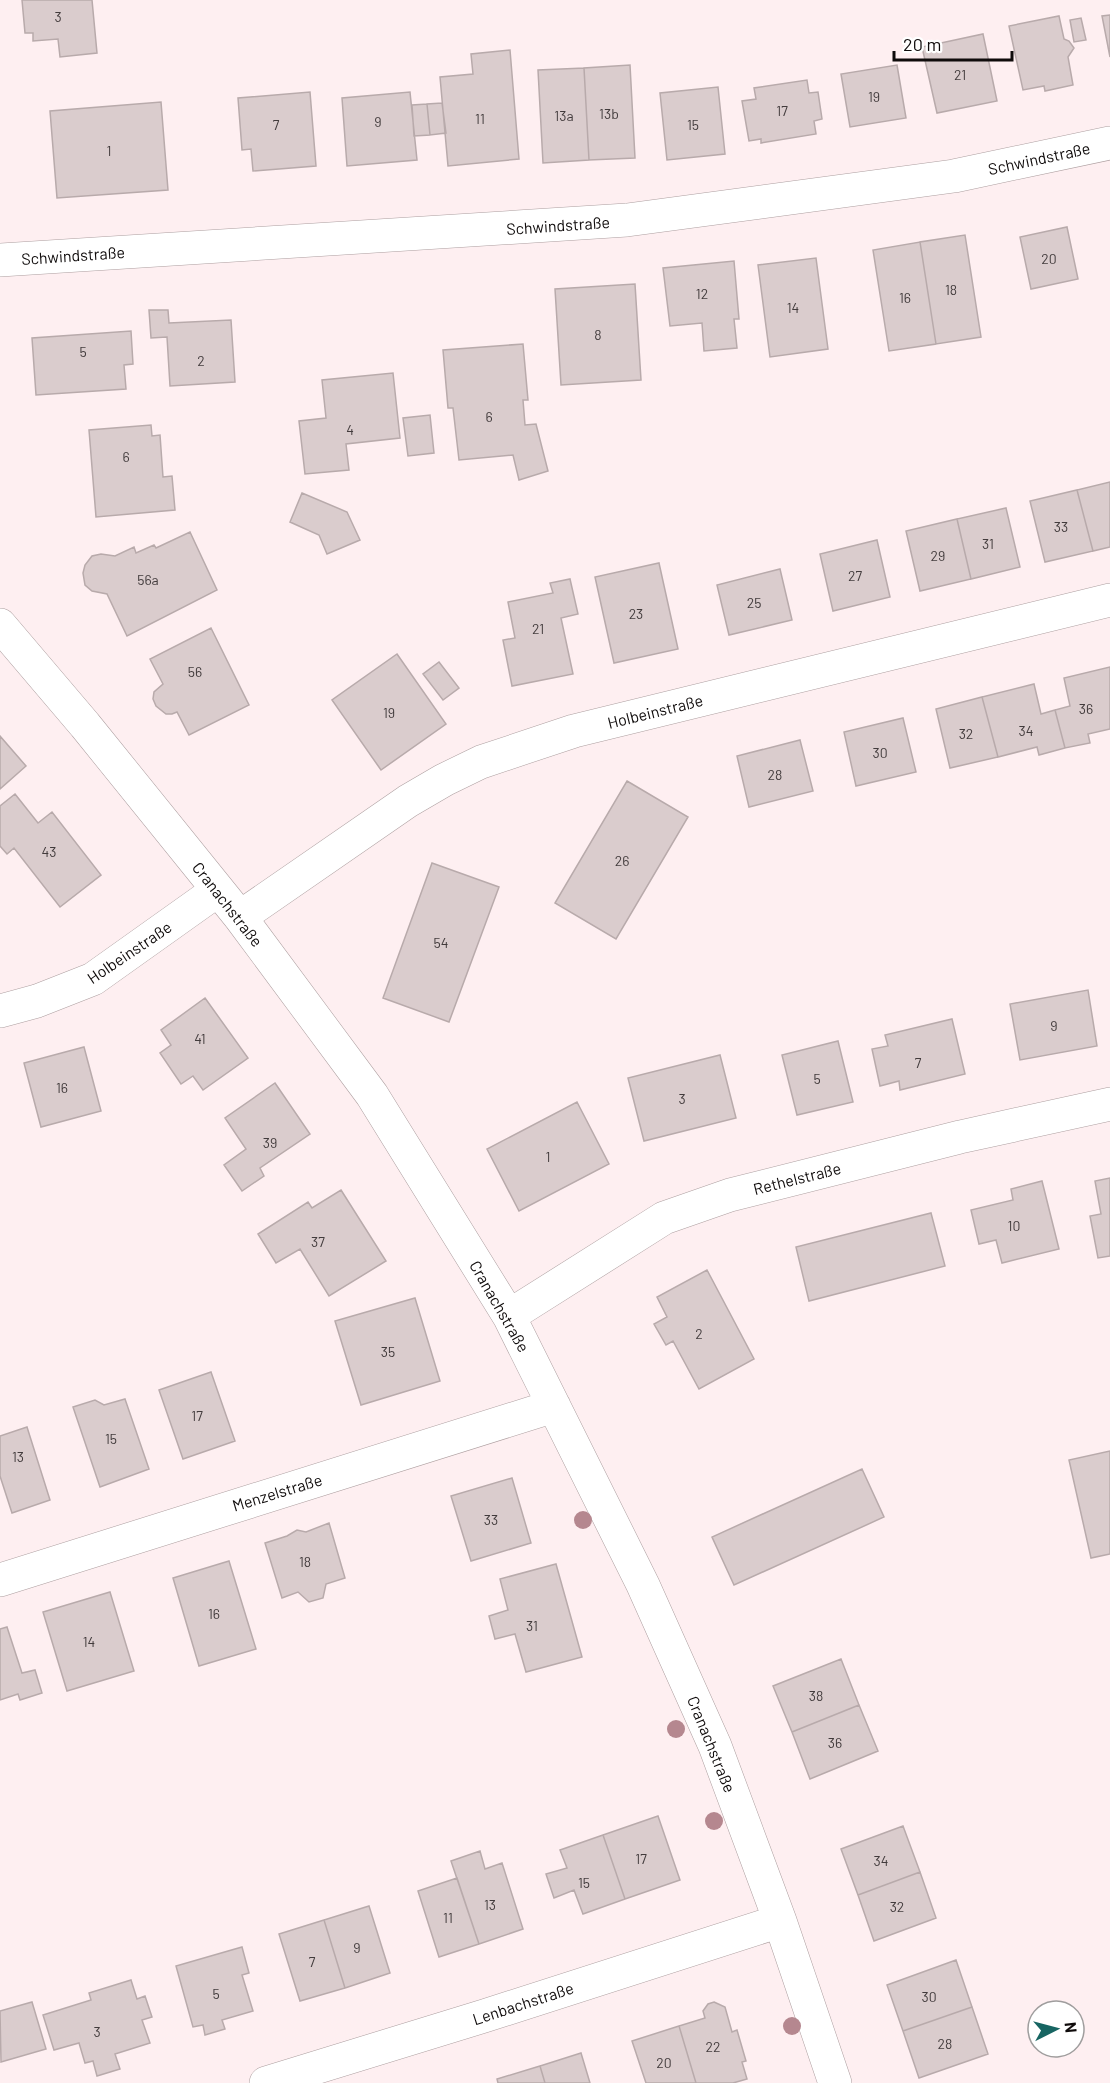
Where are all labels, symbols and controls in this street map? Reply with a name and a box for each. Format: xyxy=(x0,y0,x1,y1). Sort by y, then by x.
house number: 3 xyxy=(54,8,62,25)
scale bar xyxy=(894,24,1012,62)
text: 20 m xyxy=(903,33,941,55)
house number: 21 xyxy=(954,66,966,83)
house number: 19 xyxy=(868,88,880,105)
house number: 17 xyxy=(776,102,788,119)
house number: 13b xyxy=(599,105,619,122)
house number: 13a xyxy=(554,107,574,124)
house number: 11 xyxy=(475,110,485,127)
house number: 9 xyxy=(374,113,382,130)
house number: 7 xyxy=(273,116,280,133)
house number: 15 xyxy=(687,116,699,133)
street label: Schwindstraße xyxy=(986,138,1092,178)
house number: 1 xyxy=(107,142,111,159)
street label: Schwindstraße xyxy=(506,212,610,238)
street label: Schwindstraße xyxy=(21,242,125,268)
house number: 20 xyxy=(1041,250,1057,267)
house number: 18 xyxy=(945,281,957,298)
house number: 12 xyxy=(696,285,708,302)
house number: 16 xyxy=(899,289,911,306)
house number: 14 xyxy=(787,299,799,316)
house number: 8 xyxy=(594,326,602,343)
house number: 5 xyxy=(79,343,87,360)
house number: 2 xyxy=(197,352,205,369)
house number: 6 xyxy=(485,408,493,425)
house number: 4 xyxy=(346,421,354,438)
house number: 6 xyxy=(122,448,130,465)
house number: 33 xyxy=(1054,518,1068,535)
house number: 31 xyxy=(982,535,994,552)
house number: 29 xyxy=(931,547,945,564)
house number: 27 xyxy=(848,567,862,584)
house number: 56a xyxy=(137,571,159,588)
house number: 25 xyxy=(747,594,761,611)
house number: 23 xyxy=(629,605,643,622)
house number: 21 xyxy=(532,620,544,637)
house number: 56 xyxy=(188,663,202,680)
street label: Holbeinstraße xyxy=(605,690,705,732)
house number: 36 xyxy=(1079,700,1093,717)
house number: 19 xyxy=(383,704,395,721)
house number: 34 xyxy=(1019,722,1033,739)
house number: 32 xyxy=(959,725,973,742)
house number: 30 xyxy=(872,744,888,761)
house number: 28 xyxy=(768,766,782,783)
house number: 43 xyxy=(42,843,56,860)
house number: 26 xyxy=(615,852,629,869)
street label: Cranachstraße xyxy=(189,858,267,950)
street label: Holbeinstraße xyxy=(83,917,175,987)
house number: 54 xyxy=(434,934,448,951)
house number: 9 xyxy=(1050,1017,1058,1034)
house number: 41 xyxy=(194,1030,206,1047)
house number: 7 xyxy=(915,1054,922,1071)
house number: 5 xyxy=(813,1070,821,1087)
house number: 16 xyxy=(56,1079,68,1096)
house number: 3 xyxy=(678,1090,686,1107)
house number: 39 xyxy=(263,1134,277,1151)
house number: 1 xyxy=(546,1148,550,1165)
street label: Rethelstraße xyxy=(751,1158,843,1198)
house number: 10 xyxy=(1008,1217,1020,1234)
house number: 37 xyxy=(311,1233,325,1250)
street label: Cranachstraße xyxy=(466,1257,534,1355)
house number: 2 xyxy=(695,1325,703,1342)
house number: 35 xyxy=(381,1343,395,1360)
house number: 17 xyxy=(191,1407,203,1424)
house number: 15 xyxy=(105,1430,117,1447)
house number: 13 xyxy=(12,1448,24,1465)
street label: Menzelstraße xyxy=(230,1469,324,1515)
house number: 33 xyxy=(484,1511,498,1528)
house number: 18 xyxy=(299,1553,311,1570)
house number: 16 xyxy=(208,1605,220,1622)
house number: 31 xyxy=(526,1617,538,1634)
house number: 14 xyxy=(83,1633,95,1650)
house number: 38 xyxy=(809,1687,823,1704)
street label: Cranachstraße xyxy=(684,1693,740,1795)
house number: 36 xyxy=(828,1734,842,1751)
house number: 17 xyxy=(635,1850,647,1867)
house number: 34 xyxy=(874,1852,888,1869)
house number: 15 xyxy=(578,1874,590,1891)
house number: 13 xyxy=(484,1896,496,1913)
house number: 32 xyxy=(890,1898,904,1915)
house number: 11 xyxy=(443,1909,453,1926)
house number: 9 xyxy=(353,1939,361,1956)
house number: 7 xyxy=(309,1953,316,1970)
street label: Lenbachstraße xyxy=(470,1978,576,2028)
house number: 5 xyxy=(212,1985,220,2002)
house number: 30 xyxy=(921,1988,937,2005)
north arrow xyxy=(1026,1999,1086,2059)
text: N xyxy=(1061,2021,1081,2034)
house number: 3 xyxy=(93,2023,101,2040)
house number: 28 xyxy=(938,2035,952,2052)
house number: 22 xyxy=(705,2038,721,2055)
house number: 20 xyxy=(656,2054,672,2071)

